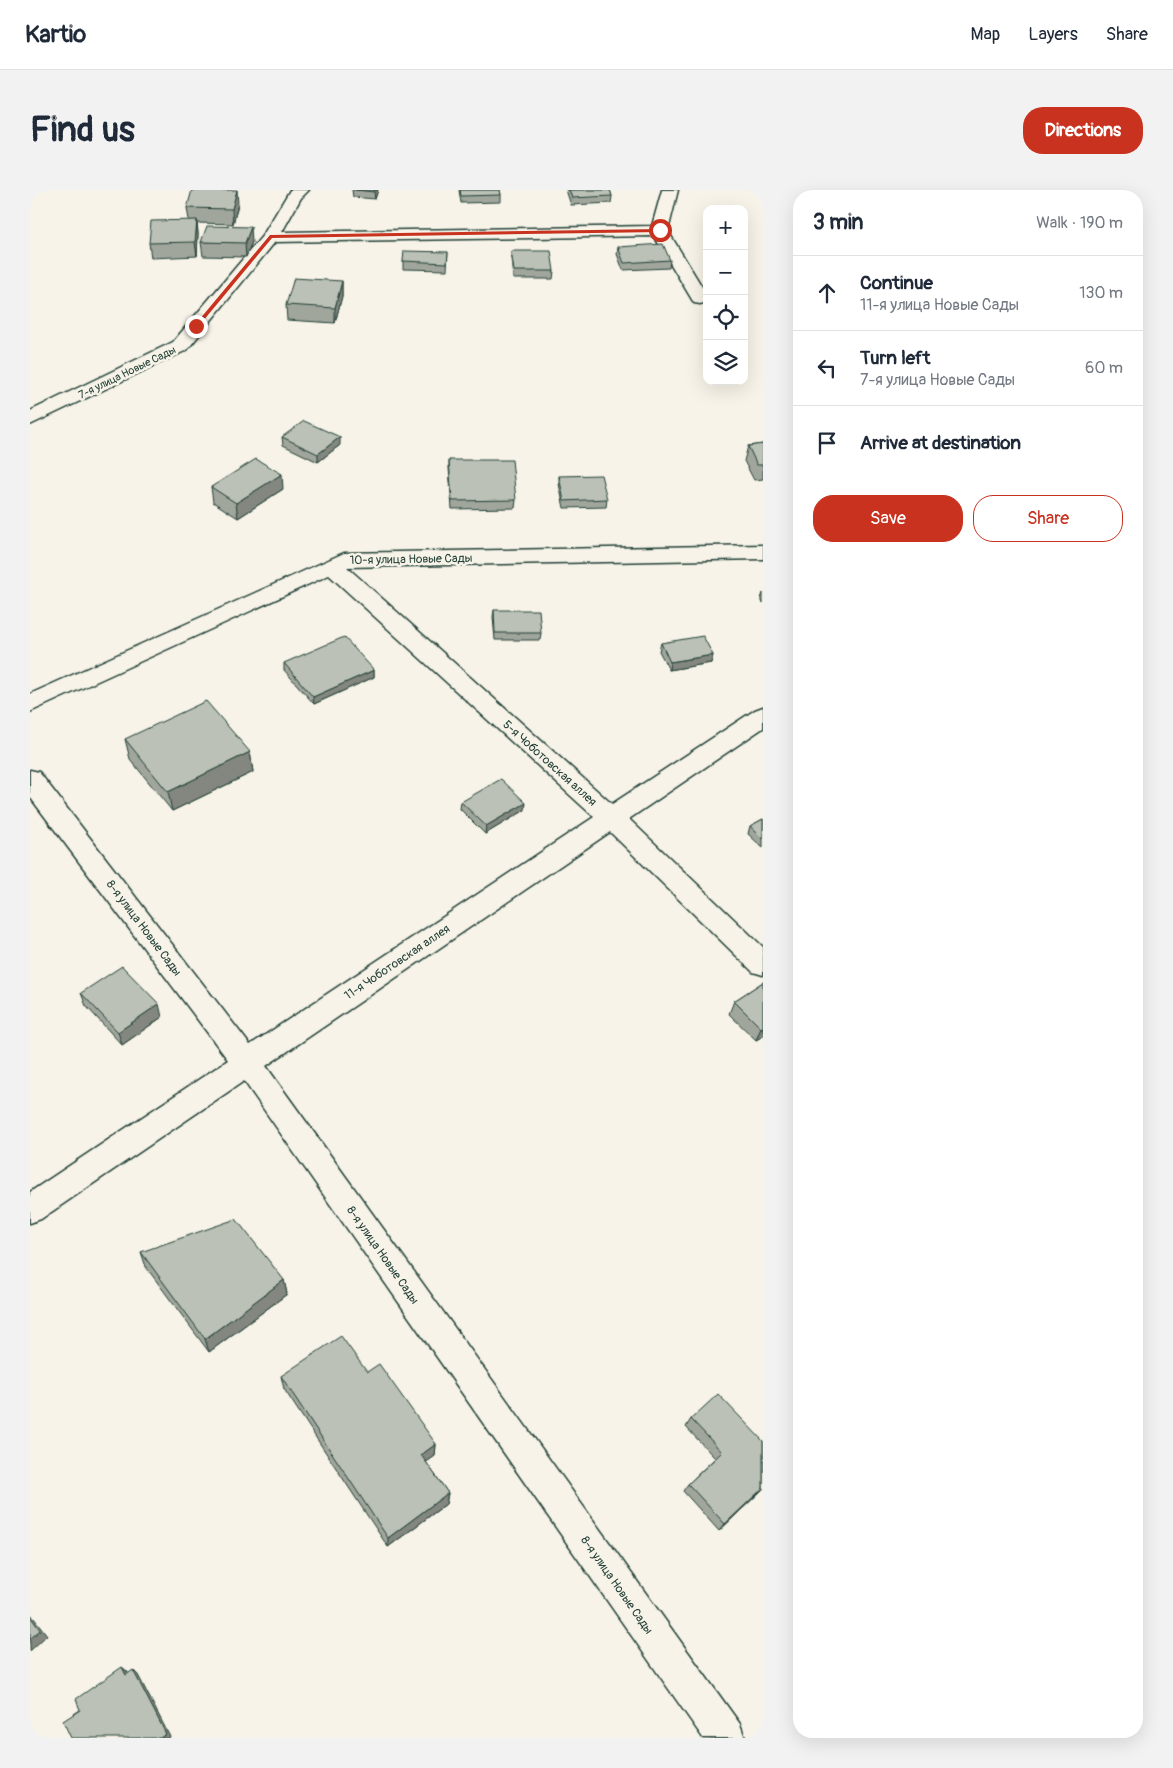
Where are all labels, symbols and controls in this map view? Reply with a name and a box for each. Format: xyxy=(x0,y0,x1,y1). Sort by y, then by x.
text: Kartio xyxy=(25,20,86,49)
text: Map xyxy=(971,23,1000,46)
text: Layers xyxy=(1028,23,1078,46)
text: Share xyxy=(1106,23,1148,46)
button: Directions xyxy=(1023,107,1143,154)
text: Find us xyxy=(30,108,135,152)
map controls xyxy=(703,205,748,385)
button: + xyxy=(703,205,748,250)
text: 3 min xyxy=(813,209,863,236)
text: Walk · 190 m xyxy=(1036,213,1123,233)
route start xyxy=(649,219,672,242)
button: − xyxy=(703,250,748,295)
text: Continue xyxy=(860,271,933,295)
icon: ahead xyxy=(813,279,841,307)
text: 130 m xyxy=(1079,283,1123,303)
button: locate xyxy=(703,295,748,340)
text: 11-я улица Новые Сады xyxy=(860,295,1019,315)
route end xyxy=(185,315,208,338)
button: layers xyxy=(703,340,748,385)
street label: 7-я улица Новые Сады xyxy=(76,343,178,402)
text: Turn left xyxy=(860,346,930,370)
icon: left xyxy=(813,354,841,382)
text: 60 m xyxy=(1085,358,1123,378)
text: 7-я улица Новые Сады xyxy=(860,370,1015,390)
icon: arrive xyxy=(813,429,841,457)
text: Arrive at destination xyxy=(860,431,1021,455)
button: Save xyxy=(813,495,963,542)
button: Share xyxy=(973,495,1123,542)
street label: 10-я улица Новые Сады xyxy=(349,551,473,568)
street label: 5-я Чоботовская аллея xyxy=(500,717,600,810)
street label: 8-я улица Новые Сады xyxy=(103,877,185,979)
street label: 11-я Чоботовская аллея xyxy=(342,921,453,1003)
street label: 8-я улица Новые Сады xyxy=(343,1203,422,1307)
street label: 8-я улица Новые Сады xyxy=(577,1533,656,1637)

